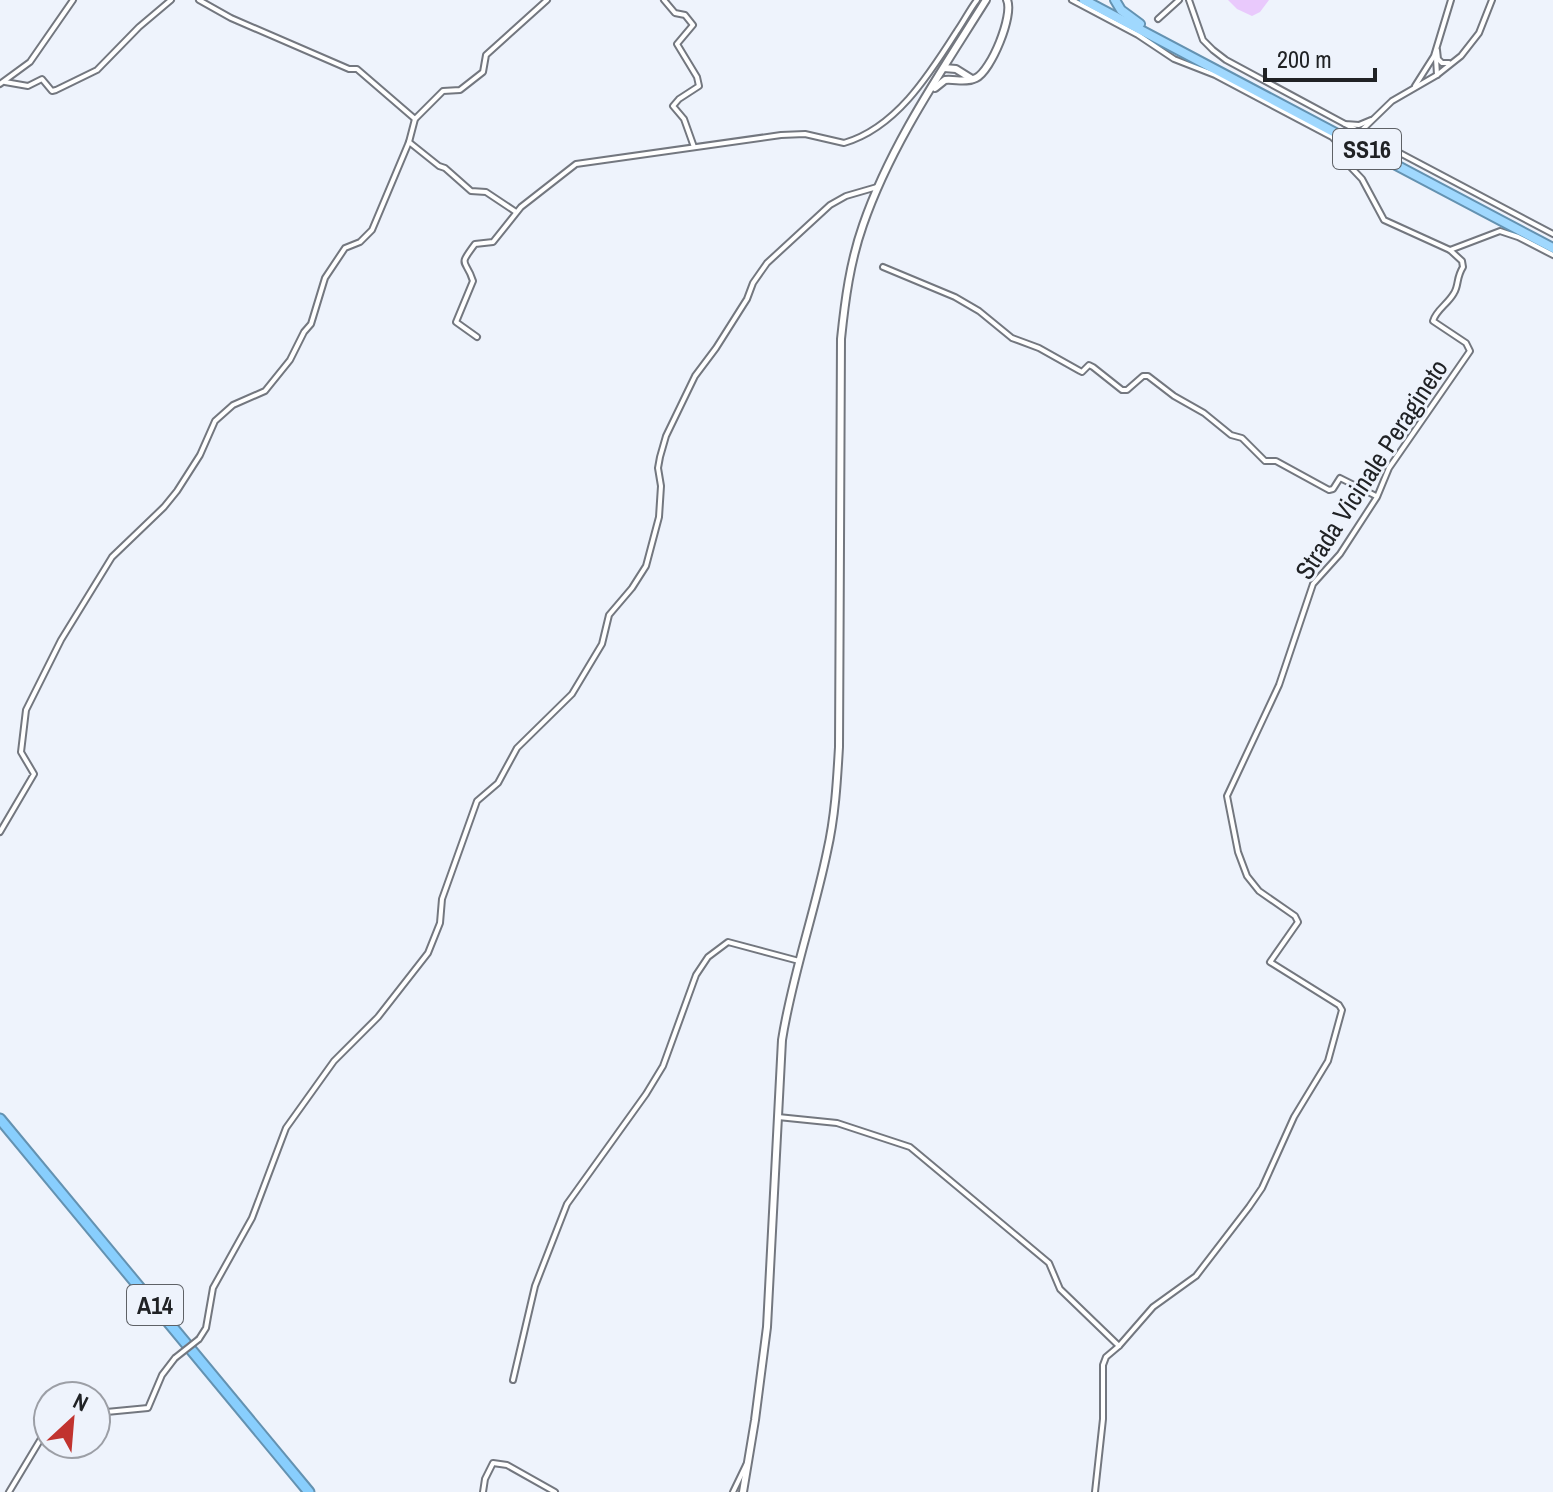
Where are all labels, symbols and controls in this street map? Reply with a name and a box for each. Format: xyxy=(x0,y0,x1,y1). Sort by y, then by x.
scale bar xyxy=(1265,32,1375,82)
text: 200 m xyxy=(1277,43,1332,75)
road number: SS16 xyxy=(1333,129,1401,169)
street label: Strada Vicinale Peragineto xyxy=(1287,352,1455,586)
road number: A14 xyxy=(127,1285,183,1325)
north arrow xyxy=(32,1380,112,1460)
text: N xyxy=(68,1386,93,1418)

